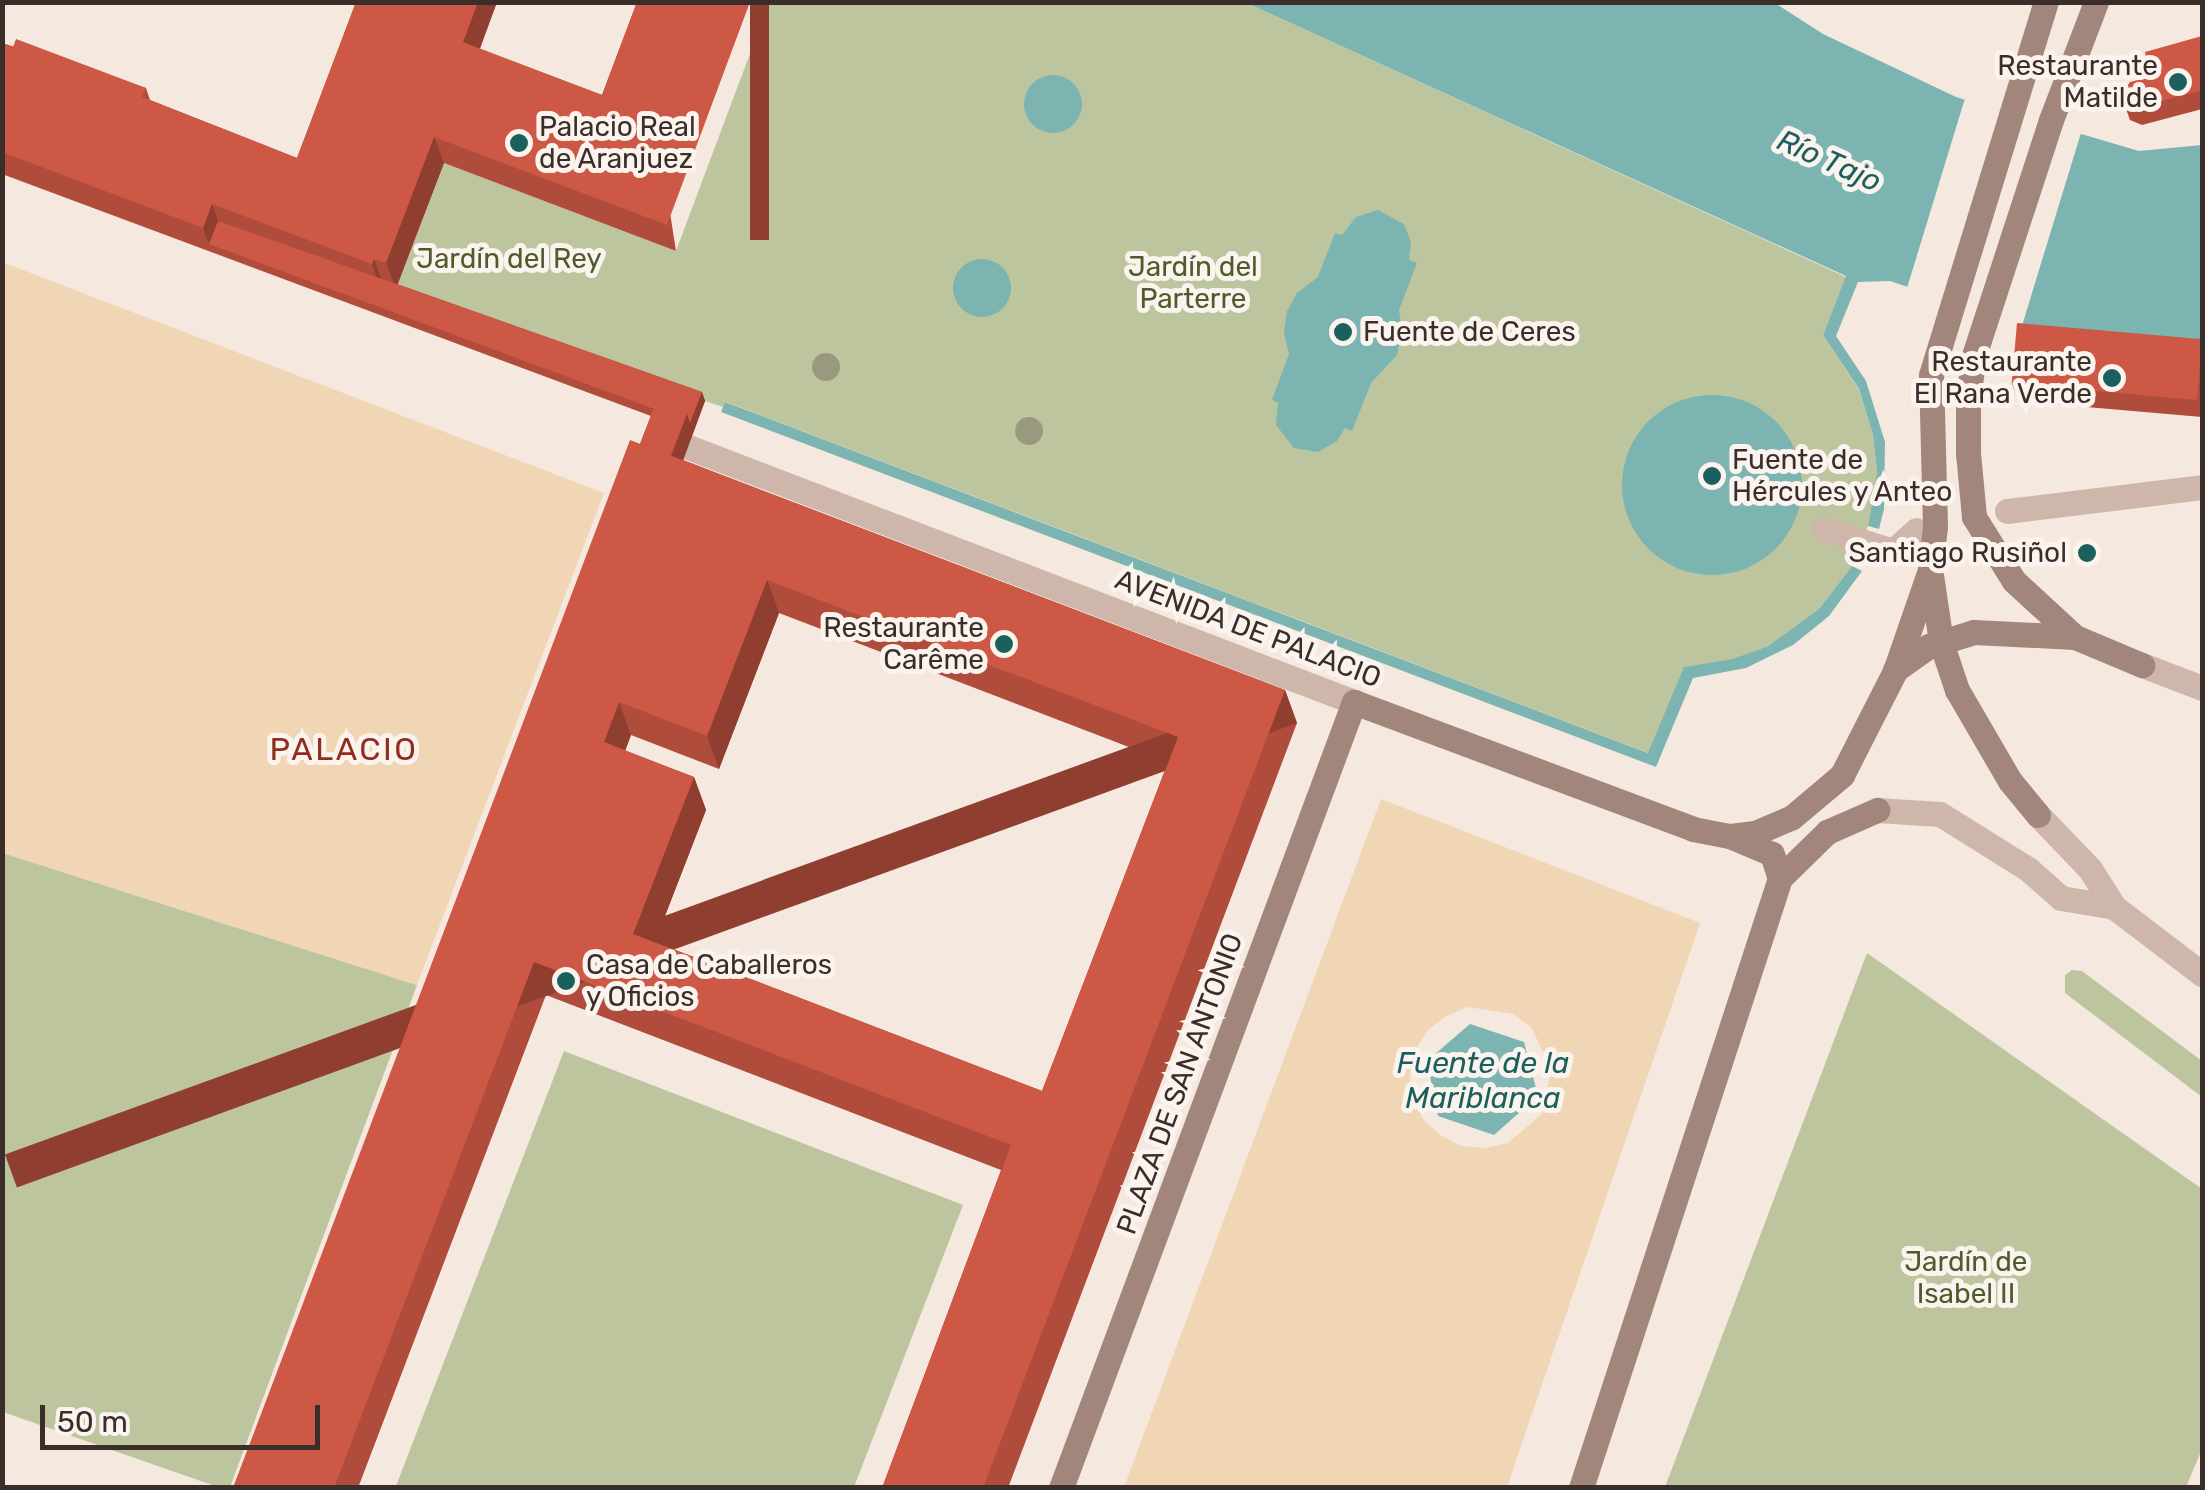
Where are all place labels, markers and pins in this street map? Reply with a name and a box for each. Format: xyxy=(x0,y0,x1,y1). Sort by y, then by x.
place label: Restaurante Matilde xyxy=(1997,49,2158,115)
marker: Restaurante Matilde xyxy=(2167,71,2189,93)
place label: Palacio Real de Aranjuez xyxy=(539,110,696,176)
marker: Palacio Real de Aranjuez xyxy=(508,132,530,154)
place label: Fuente de Ceres xyxy=(1363,315,1576,349)
marker: Fuente de Ceres xyxy=(1332,321,1354,343)
place label: Restaurante El Rana Verde xyxy=(1913,345,2092,411)
marker: Restaurante El Rana Verde xyxy=(2101,367,2123,389)
place label: Fuente de Hércules y Anteo xyxy=(1732,443,1955,509)
marker: Fuente de Hércules y Anteo xyxy=(1701,465,1723,487)
place label: Santiago Rusiñol xyxy=(1848,536,2067,570)
marker: Santiago Rusiñol xyxy=(2076,542,2098,564)
place label: Restaurante Carême xyxy=(823,611,984,677)
marker: Restaurante Carême xyxy=(993,633,1015,655)
place label: Casa de Caballeros y Oficios xyxy=(586,948,832,1014)
marker: Casa de Caballeros y Oficios xyxy=(555,970,577,992)

